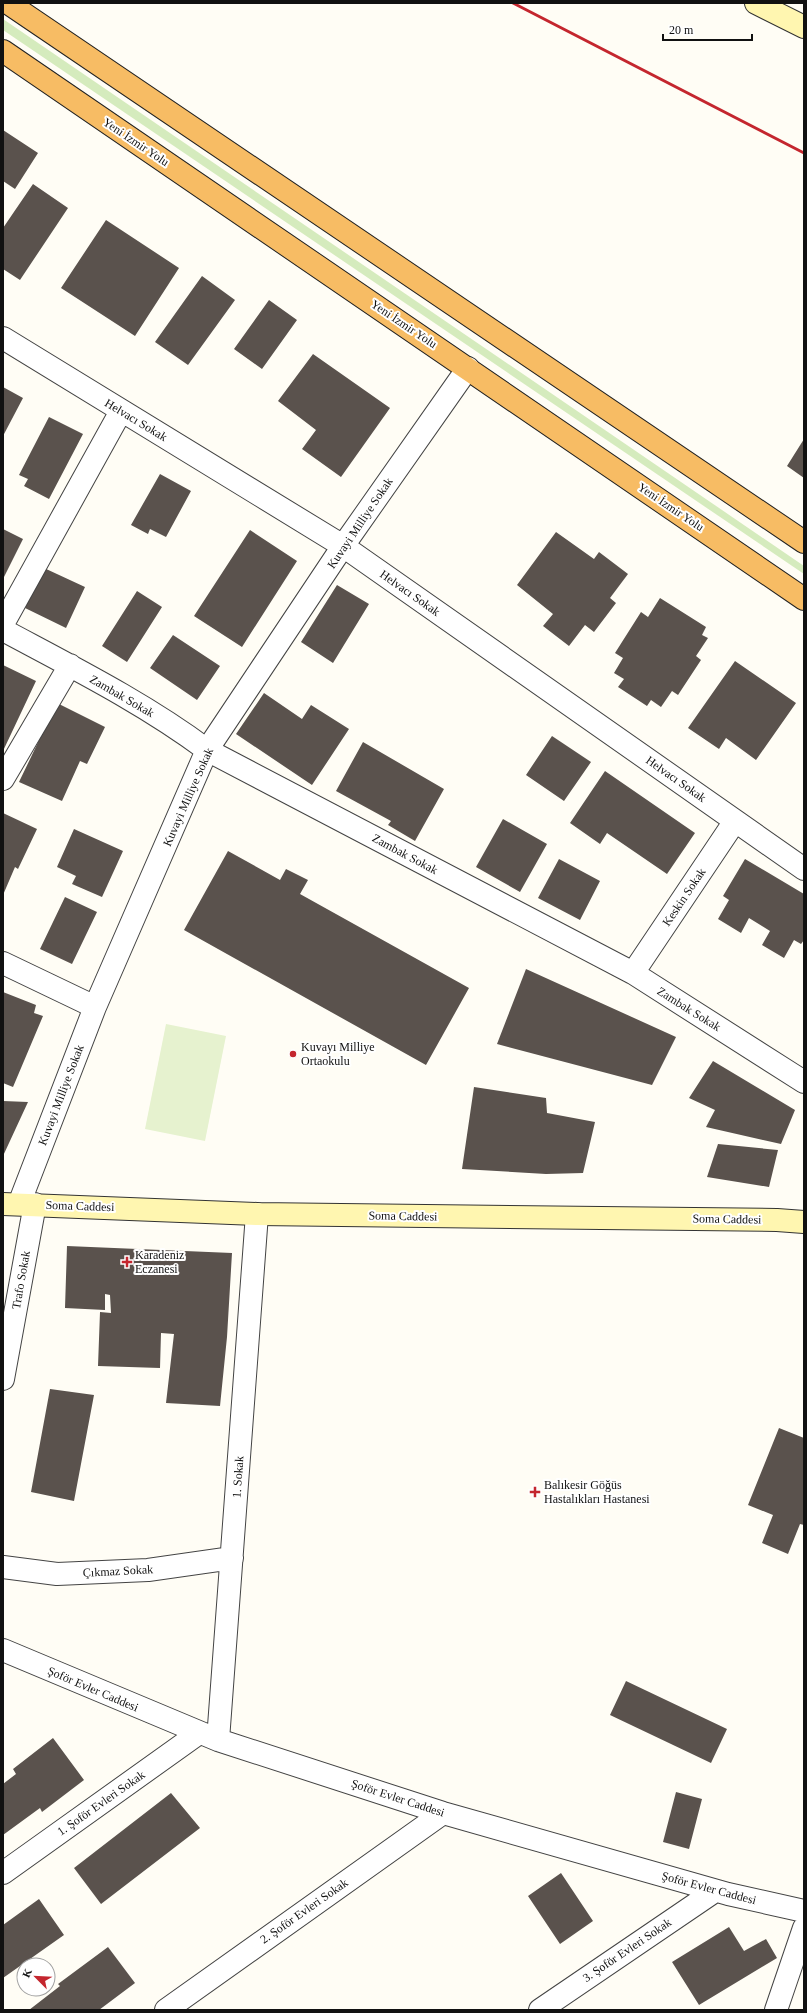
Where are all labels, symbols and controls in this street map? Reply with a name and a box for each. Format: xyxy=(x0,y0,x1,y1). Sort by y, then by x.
scale bar xyxy=(663,16,752,42)
text: 20 m xyxy=(669,23,694,37)
street label: Yeni İzmir Yolu xyxy=(100,115,172,169)
street label: Yeni İzmir Yolu xyxy=(368,297,440,351)
street label: Helvacı Sokak xyxy=(102,396,170,444)
street label: Kuvayi Milliye Sokak xyxy=(324,475,396,571)
street label: Yeni İzmir Yolu xyxy=(635,480,707,534)
street label: Helvacı Sokak xyxy=(377,567,443,619)
street label: Zambak Sokak xyxy=(87,672,157,720)
street label: Kuvayi Milliye Sokak xyxy=(160,745,216,849)
street label: Helvacı Sokak xyxy=(643,753,709,805)
street label: Zambak Sokak xyxy=(370,831,440,877)
street label: Keskin Sokak xyxy=(659,865,709,929)
street label: Zambak Sokak xyxy=(655,984,723,1034)
place label: Kuvayı Milliye Ortaokulu xyxy=(301,1040,375,1068)
street label: Kuvayi Milliye Sokak xyxy=(35,1043,87,1147)
marker: Kuvayı Milliye Ortaokulu xyxy=(288,1049,298,1059)
street label: Soma Caddesi xyxy=(45,1198,115,1214)
street label: Soma Caddesi xyxy=(368,1208,438,1224)
street label: Soma Caddesi xyxy=(692,1211,762,1227)
place label: Karadeniz Eczanesi xyxy=(135,1248,184,1276)
street label: Trafo Sokak xyxy=(9,1250,33,1310)
marker: Karadeniz Eczanesi xyxy=(122,1257,132,1267)
street label: 1. Sokak xyxy=(230,1456,246,1498)
place label: Balıkesir Göğüs Hastalıkları Hastanesi xyxy=(544,1478,650,1506)
marker: Balıkesir Göğüs Hastalıkları Hastanesi xyxy=(529,1486,541,1498)
street label: Çıkmaz Sokak xyxy=(83,1562,153,1580)
street label: Şoför Evler Caddesi xyxy=(45,1664,141,1715)
street label: 1. Şoför Evleri Sokak xyxy=(54,1767,148,1839)
street label: Şoför Evler Caddesi xyxy=(350,1776,447,1820)
street label: Şoför Evler Caddesi xyxy=(660,1869,758,1908)
street label: 2. Şoför Evleri Sokak xyxy=(257,1875,351,1947)
street label: 3. Şoför Evleri Sokak xyxy=(580,1915,674,1985)
north arrow xyxy=(16,1957,56,1997)
text: K xyxy=(20,1966,34,1979)

